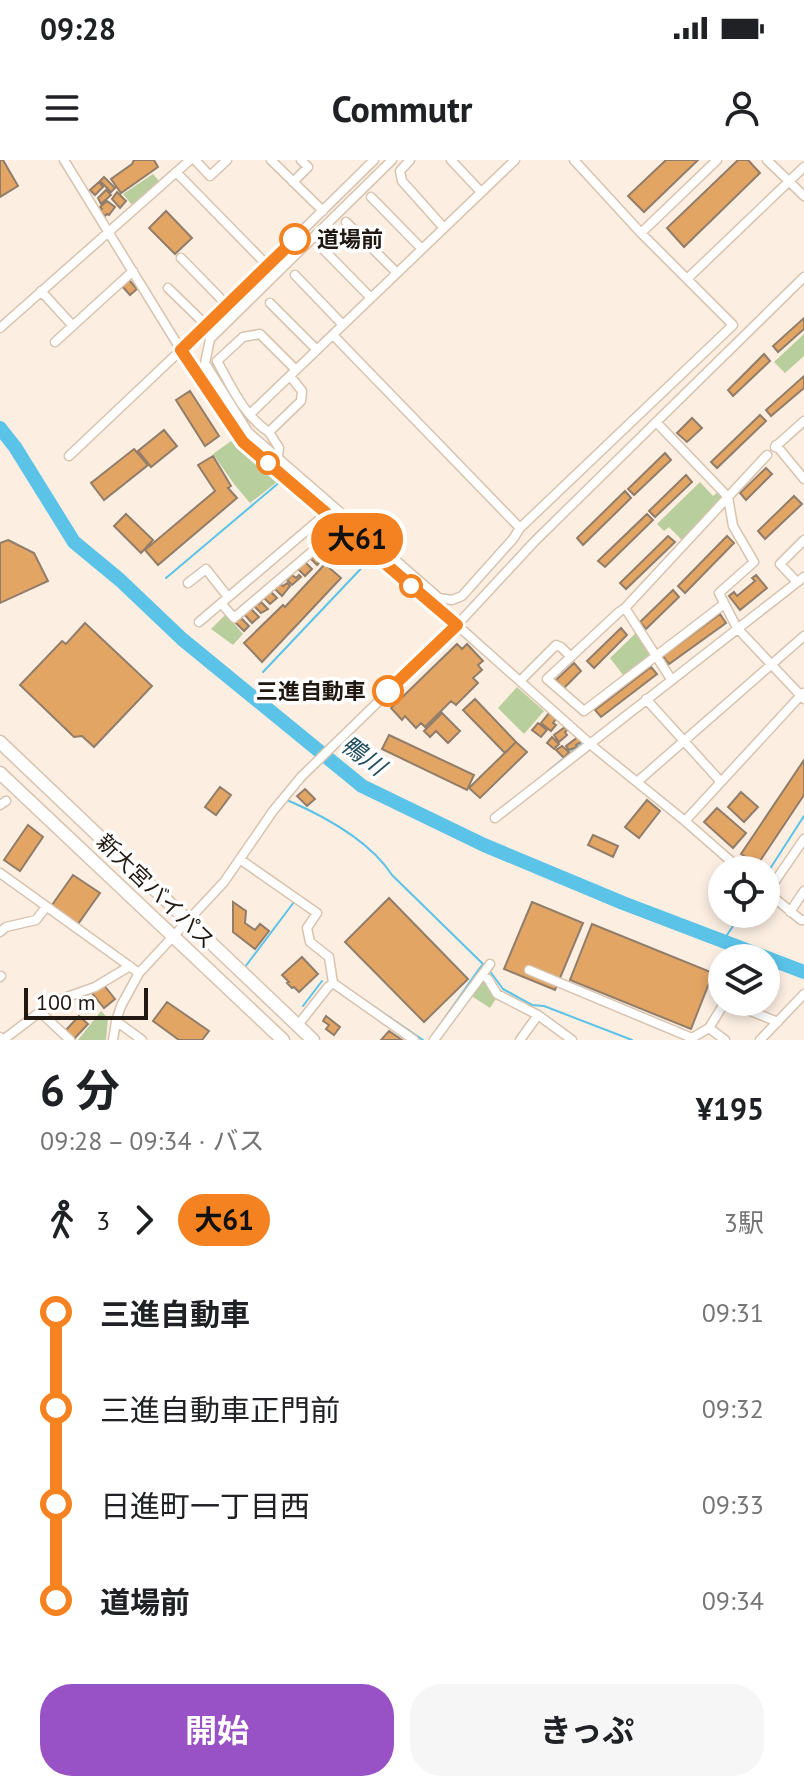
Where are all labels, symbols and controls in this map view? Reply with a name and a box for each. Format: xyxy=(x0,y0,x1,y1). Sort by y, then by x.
text: 09:28 xyxy=(40,9,116,48)
text: Commutr xyxy=(332,85,472,132)
icon: menu xyxy=(40,86,84,130)
icon: person xyxy=(720,86,764,130)
marker: 道場前 xyxy=(280,224,310,254)
place label: 道場前 xyxy=(317,225,383,253)
unlabelled marker xyxy=(257,452,279,474)
line badge: 大61 xyxy=(311,513,403,565)
text: 大61 xyxy=(327,520,387,557)
unlabelled marker xyxy=(400,575,422,597)
marker: 三進自動車 xyxy=(373,676,403,706)
place label: 三進自動車 xyxy=(256,677,366,705)
water label: 鴨川 xyxy=(335,729,394,784)
street label: 新大宮バイパス xyxy=(91,828,221,954)
map controls xyxy=(708,856,780,1016)
button: locate xyxy=(708,856,780,928)
button: layers xyxy=(708,944,780,1016)
scale bar xyxy=(24,984,148,1020)
text: 100 m xyxy=(36,988,96,1016)
text: 6 分 xyxy=(40,1061,120,1118)
text: ¥195 xyxy=(696,1089,764,1128)
text: 09:28 – 09:34 · バス xyxy=(40,1124,264,1157)
icon: walk xyxy=(40,1198,84,1242)
icon: forward xyxy=(122,1198,166,1242)
text: 大61 xyxy=(194,1201,254,1238)
text: 3 xyxy=(96,1204,110,1237)
text: 3駅 xyxy=(724,1206,764,1239)
text: 三進自動車 xyxy=(100,1294,250,1333)
text: 09:31 xyxy=(702,1296,764,1329)
text: 三進自動車正門前 xyxy=(100,1390,340,1429)
text: 09:32 xyxy=(702,1392,764,1425)
text: 日進町一丁目西 xyxy=(100,1486,310,1525)
text: 09:33 xyxy=(702,1488,764,1521)
text: 道場前 xyxy=(100,1582,190,1621)
text: 09:34 xyxy=(702,1584,764,1617)
button: 開始 xyxy=(40,1684,394,1776)
button: きっぷ xyxy=(410,1684,764,1776)

